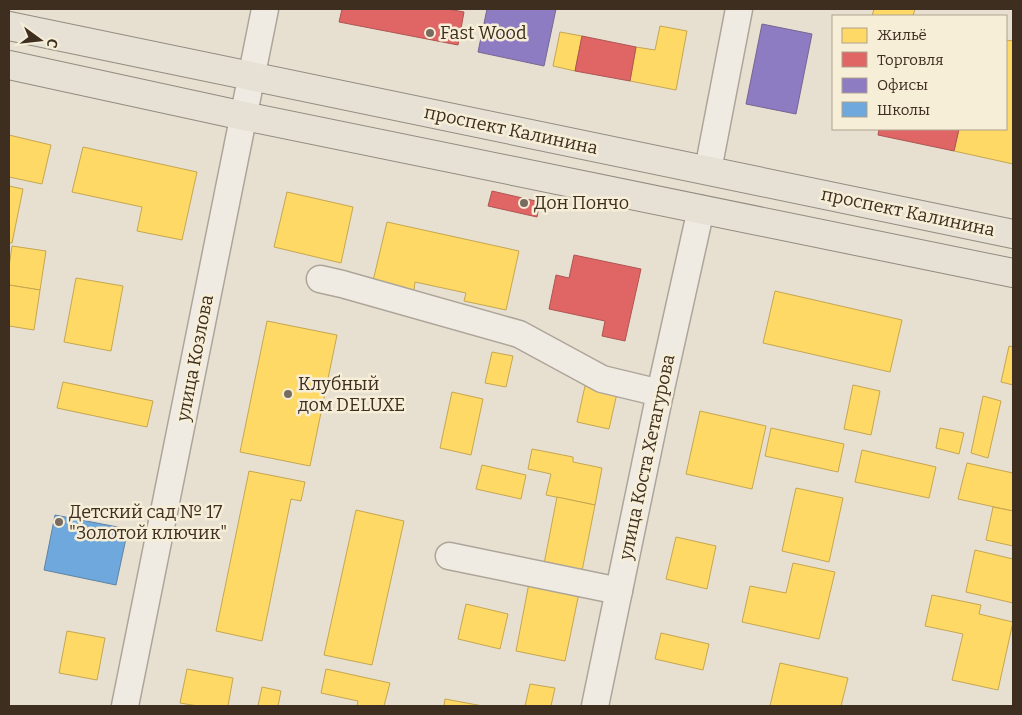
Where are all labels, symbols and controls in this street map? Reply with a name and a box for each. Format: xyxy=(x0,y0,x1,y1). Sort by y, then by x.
north arrow xyxy=(15,15,65,65)
legend xyxy=(832,15,1007,130)
place label: Fast Wood xyxy=(440,22,527,44)
text: Жильё xyxy=(877,26,927,44)
marker: Fast Wood xyxy=(424,27,436,39)
text: С xyxy=(43,37,61,50)
text: Торговля xyxy=(877,51,944,69)
text: Офисы xyxy=(877,76,928,94)
street label: проспект Калинина xyxy=(422,101,600,159)
text: Школы xyxy=(877,101,930,119)
street label: проспект Калинина xyxy=(819,183,997,241)
place label: Дон Пончо xyxy=(534,192,629,214)
marker: Дон Пончо xyxy=(518,197,530,209)
street label: улица Козлова xyxy=(172,293,218,424)
street label: улица Коста Хетагурова xyxy=(614,352,680,563)
place label: Клубный дом DELUXE xyxy=(298,373,405,416)
marker: Клубный дом DELUXE xyxy=(282,388,294,400)
place label: Детский сад № 17 "Золотой ключик" xyxy=(69,501,227,544)
marker: Детский сад № 17 "Золотой ключик" xyxy=(53,516,65,528)

